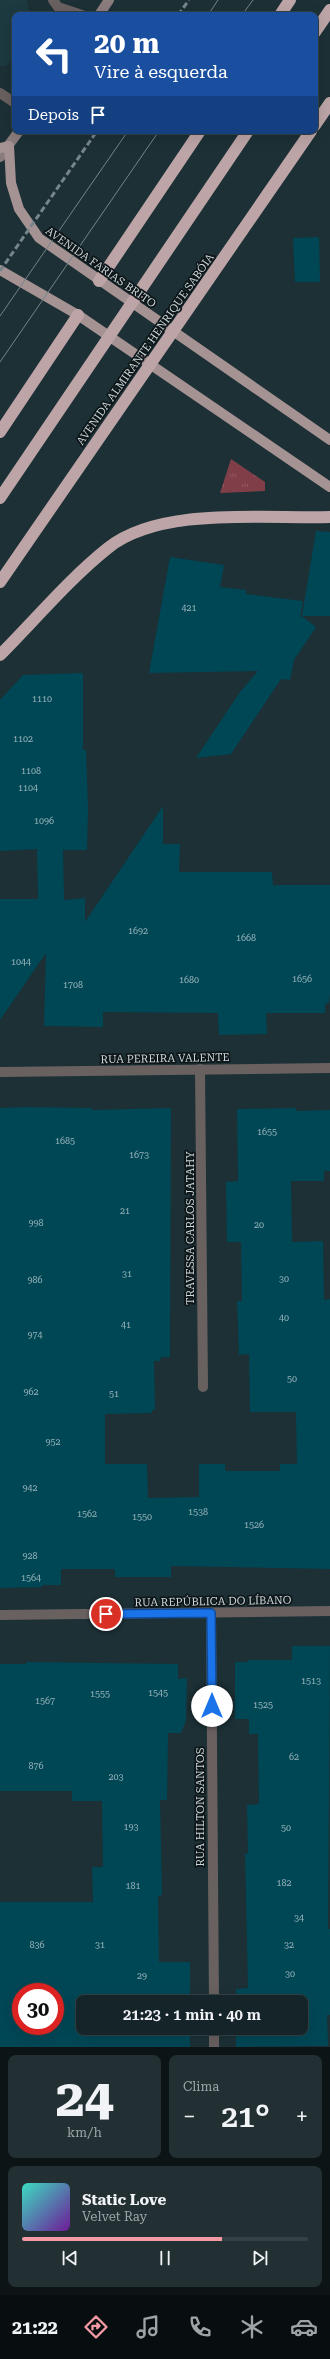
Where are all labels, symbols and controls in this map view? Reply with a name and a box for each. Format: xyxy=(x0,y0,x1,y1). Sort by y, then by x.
text: 20 m xyxy=(94,27,159,60)
icon: left xyxy=(28,28,80,80)
text: Vire à esquerda xyxy=(94,61,228,82)
icon: arrive xyxy=(87,104,109,126)
text: Depois xyxy=(28,106,79,124)
street label: AVENIDA FARIAS BRITO xyxy=(43,224,159,311)
street label: AVENIDA ALMIRANTE HENRIQUE SABÓIA xyxy=(73,250,217,447)
house number: 421 xyxy=(181,603,197,613)
house number: 1110 xyxy=(32,694,52,704)
house number: 1102 xyxy=(13,734,33,744)
house number: 1108 xyxy=(21,766,41,776)
house number: 1104 xyxy=(18,783,38,793)
house number: 1096 xyxy=(34,816,54,826)
house number: 1692 xyxy=(128,926,148,936)
house number: 1668 xyxy=(236,933,256,943)
house number: 1044 xyxy=(11,957,31,967)
house number: 1656 xyxy=(292,974,312,984)
house number: 1680 xyxy=(179,975,199,985)
house number: 1708 xyxy=(63,980,83,990)
street label: RUA PEREIRA VALENTE xyxy=(100,1051,230,1066)
house number: 1655 xyxy=(257,1127,277,1137)
house number: 1685 xyxy=(55,1136,75,1146)
house number: 1673 xyxy=(129,1150,149,1160)
street label: TRAVESSA CARLOS JATAHY xyxy=(184,1151,197,1305)
house number: 21 xyxy=(120,1206,130,1216)
house number: 998 xyxy=(28,1218,44,1228)
house number: 20 xyxy=(254,1220,264,1230)
house number: 31 xyxy=(122,1269,132,1279)
house number: 30 xyxy=(279,1274,289,1284)
house number: 986 xyxy=(27,1275,43,1285)
house number: 40 xyxy=(279,1313,289,1323)
house number: 41 xyxy=(121,1320,131,1330)
house number: 974 xyxy=(27,1330,43,1340)
house number: 50 xyxy=(287,1374,297,1384)
house number: 962 xyxy=(23,1387,39,1397)
house number: 51 xyxy=(109,1389,119,1399)
house number: 952 xyxy=(45,1437,61,1447)
house number: 942 xyxy=(22,1483,38,1493)
house number: 1538 xyxy=(188,1507,208,1517)
house number: 1562 xyxy=(77,1509,97,1519)
house number: 1550 xyxy=(132,1512,152,1522)
house number: 1526 xyxy=(244,1520,264,1530)
house number: 928 xyxy=(22,1551,38,1561)
house number: 1564 xyxy=(21,1573,41,1583)
street label: RUA REPÚBLICA DO LÍBANO xyxy=(134,1593,292,1609)
pin xyxy=(89,1597,123,1631)
icon: arrive xyxy=(95,1603,117,1625)
house number: 1513 xyxy=(301,1676,321,1686)
position arrow xyxy=(191,1685,233,1727)
house number: 1545 xyxy=(148,1688,168,1698)
house number: 1555 xyxy=(90,1689,110,1699)
house number: 1567 xyxy=(35,1696,55,1706)
house number: 1525 xyxy=(253,1700,273,1710)
street label: RUA HILTON SANTOS xyxy=(194,1747,207,1867)
house number: 62 xyxy=(289,1752,299,1762)
house number: 876 xyxy=(28,1761,44,1771)
house number: 203 xyxy=(108,1772,124,1782)
house number: 193 xyxy=(123,1822,139,1832)
house number: 50 xyxy=(281,1823,291,1833)
house number: 182 xyxy=(276,1878,292,1888)
house number: 181 xyxy=(125,1881,141,1891)
house number: 34 xyxy=(294,1913,304,1923)
house number: 836 xyxy=(29,1940,45,1950)
house number: 31 xyxy=(95,1940,105,1950)
house number: 32 xyxy=(284,1940,294,1950)
house number: 30 xyxy=(285,1969,295,1979)
house number: 29 xyxy=(137,1971,147,1981)
speed limit sign: 30 xyxy=(12,1983,64,2035)
text: 21:23 · 1 min · 40 m xyxy=(123,2006,261,2024)
text: 24 xyxy=(55,2068,114,2129)
text: Clima xyxy=(183,2079,219,2094)
text: 21° xyxy=(221,2099,270,2134)
text: − xyxy=(183,2104,195,2129)
text: + xyxy=(296,2104,308,2129)
text: km/h xyxy=(67,2125,102,2140)
text: Static Love xyxy=(82,2191,166,2209)
text: Velvet Ray xyxy=(82,2209,147,2224)
icon: previous xyxy=(59,2247,81,2269)
icon: pause xyxy=(154,2247,176,2269)
icon: next xyxy=(249,2247,271,2269)
icon: directions xyxy=(82,2313,110,2341)
icon: music xyxy=(134,2313,162,2341)
icon: phone xyxy=(186,2313,214,2341)
icon: climate xyxy=(238,2313,266,2341)
icon: car xyxy=(290,2313,318,2341)
text: 21:22 xyxy=(12,2317,58,2338)

